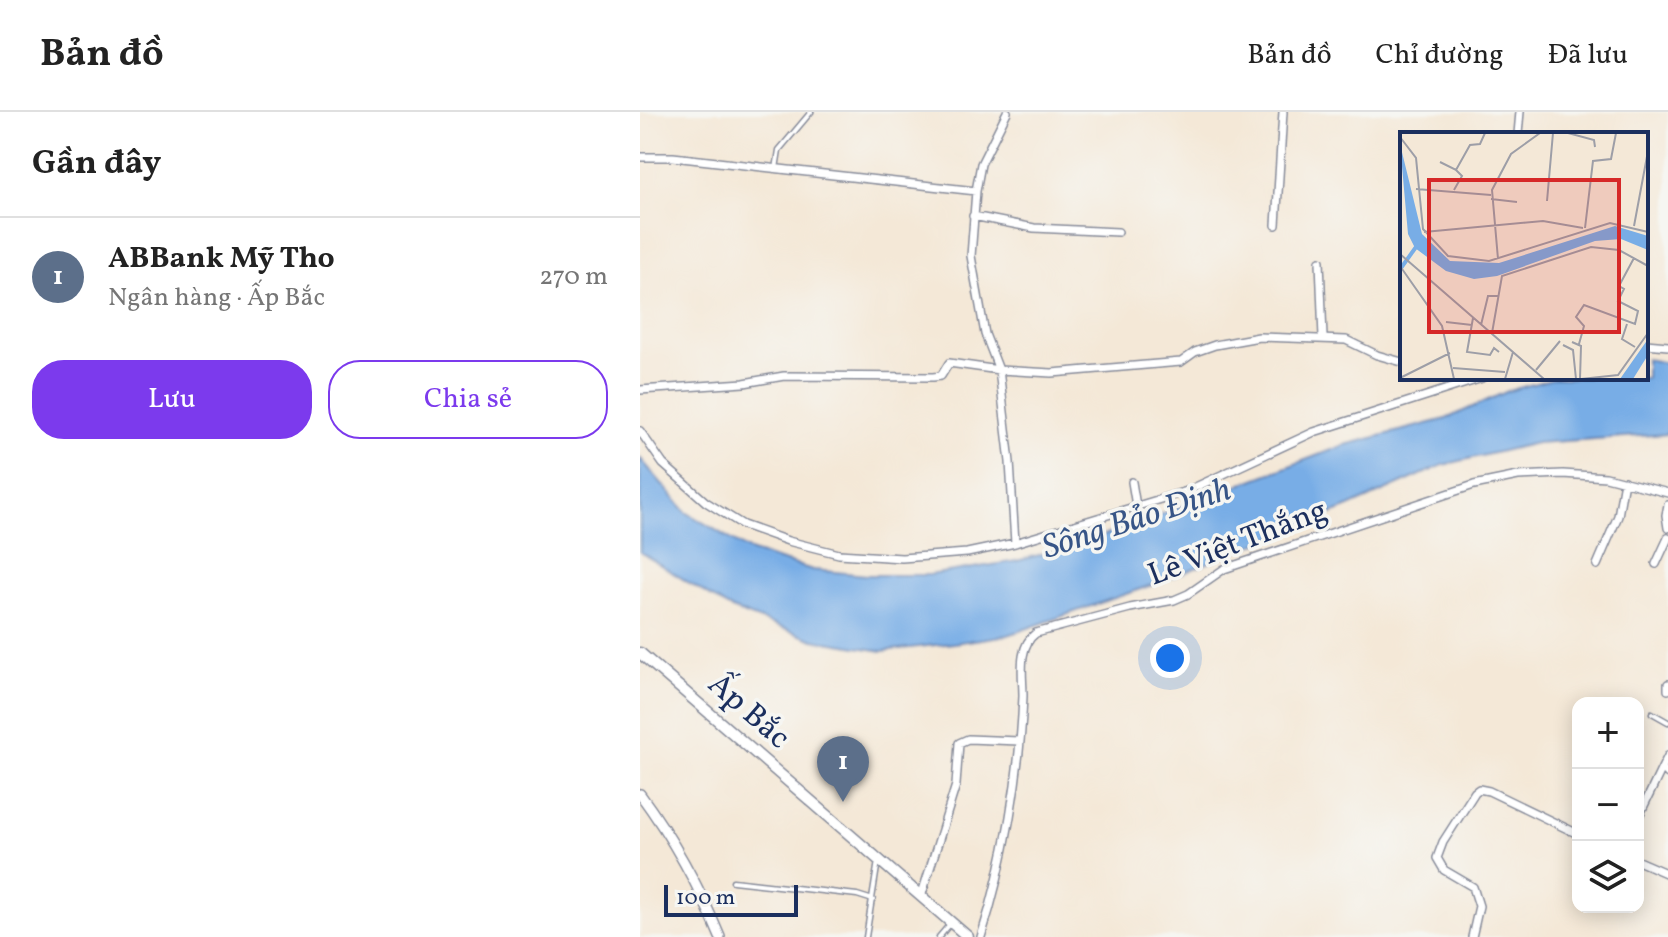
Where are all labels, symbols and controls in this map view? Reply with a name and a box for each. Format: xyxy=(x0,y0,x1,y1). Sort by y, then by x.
text: Bản đồ xyxy=(40,29,164,82)
text: Bản đồ xyxy=(1247,36,1332,75)
text: Chỉ đường xyxy=(1376,36,1503,75)
text: Đã lưu xyxy=(1547,36,1628,75)
inset map xyxy=(1400,132,1648,380)
text: Gần đây xyxy=(32,141,161,188)
text: ABBank Mỹ Tho xyxy=(108,238,335,280)
text: 1 xyxy=(53,259,63,295)
text: 270 m xyxy=(539,259,608,295)
text: Ngân hàng · Ấp Bắc xyxy=(108,280,325,316)
button: Lưu xyxy=(32,360,312,439)
button: Chia sẻ xyxy=(328,360,608,439)
water label: Sông Bảo Định xyxy=(1037,467,1237,573)
street label: Lê Việt Thắng xyxy=(1142,490,1334,598)
your location xyxy=(1150,638,1190,678)
street label: Ấp Bắc xyxy=(697,662,800,760)
map controls xyxy=(1572,697,1644,913)
button: + xyxy=(1572,697,1644,769)
pin: 1 xyxy=(817,736,869,802)
button: − xyxy=(1572,769,1644,841)
button: layers xyxy=(1572,841,1644,913)
scale bar xyxy=(664,881,798,917)
text: 100 m xyxy=(676,883,735,914)

